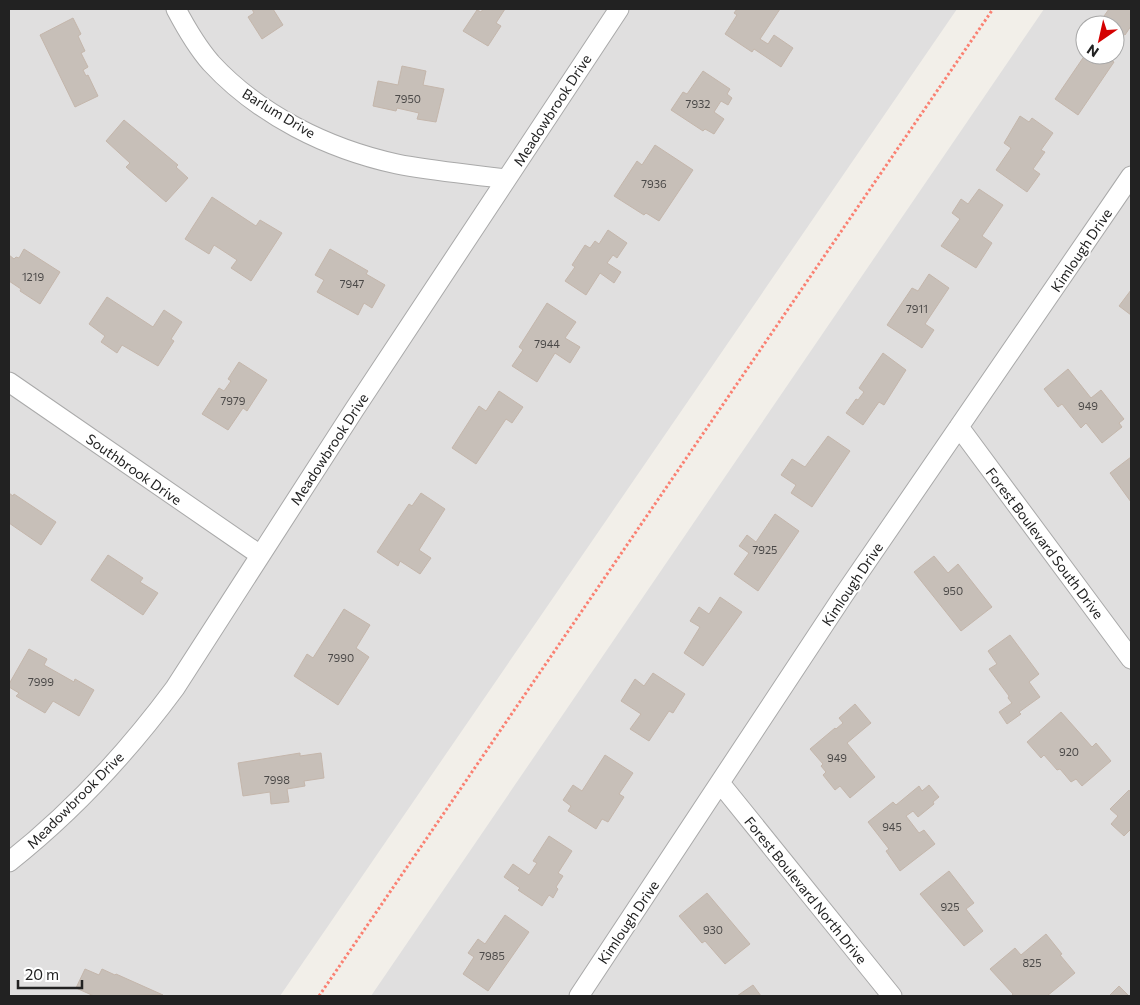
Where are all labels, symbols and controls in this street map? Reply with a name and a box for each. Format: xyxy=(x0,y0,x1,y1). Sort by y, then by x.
north arrow xyxy=(1075,15,1125,65)
text: N xyxy=(1083,41,1102,61)
street label: Meadowbrook Drive xyxy=(509,51,595,169)
street label: Barlum Drive xyxy=(239,85,319,141)
house number: 7950 xyxy=(395,92,421,105)
house number: 7932 xyxy=(686,97,710,110)
house number: 7936 xyxy=(641,177,667,190)
street label: Kimlough Drive xyxy=(1047,205,1115,295)
house number: 1219 xyxy=(22,270,44,283)
house number: 7947 xyxy=(340,277,365,290)
house number: 7911 xyxy=(906,302,928,315)
house number: 7944 xyxy=(534,337,560,350)
street label: Meadowbrook Drive xyxy=(286,390,372,508)
house number: 7979 xyxy=(221,394,246,407)
house number: 949 xyxy=(1078,399,1098,412)
street label: Southbrook Drive xyxy=(83,430,185,508)
street label: Forest Boulevard South Drive xyxy=(983,464,1107,622)
street label: Kimlough Drive xyxy=(818,539,886,629)
house number: 7925 xyxy=(753,543,777,556)
house number: 950 xyxy=(943,584,963,597)
house number: 7990 xyxy=(328,651,354,664)
house number: 7999 xyxy=(28,675,54,688)
house number: 920 xyxy=(1059,745,1079,758)
street label: Meadowbrook Drive xyxy=(23,748,127,852)
house number: 949 xyxy=(827,751,847,764)
house number: 7998 xyxy=(264,773,290,786)
street label: Forest Boulevard North Drive xyxy=(741,813,871,967)
house number: 945 xyxy=(882,820,902,833)
street label: Kimlough Drive xyxy=(594,877,662,967)
house number: 925 xyxy=(940,900,960,913)
house number: 930 xyxy=(703,923,723,936)
house number: 7985 xyxy=(479,949,505,962)
house number: 825 xyxy=(1022,956,1042,969)
scale bar xyxy=(18,958,81,990)
text: 20 m xyxy=(25,965,59,983)

